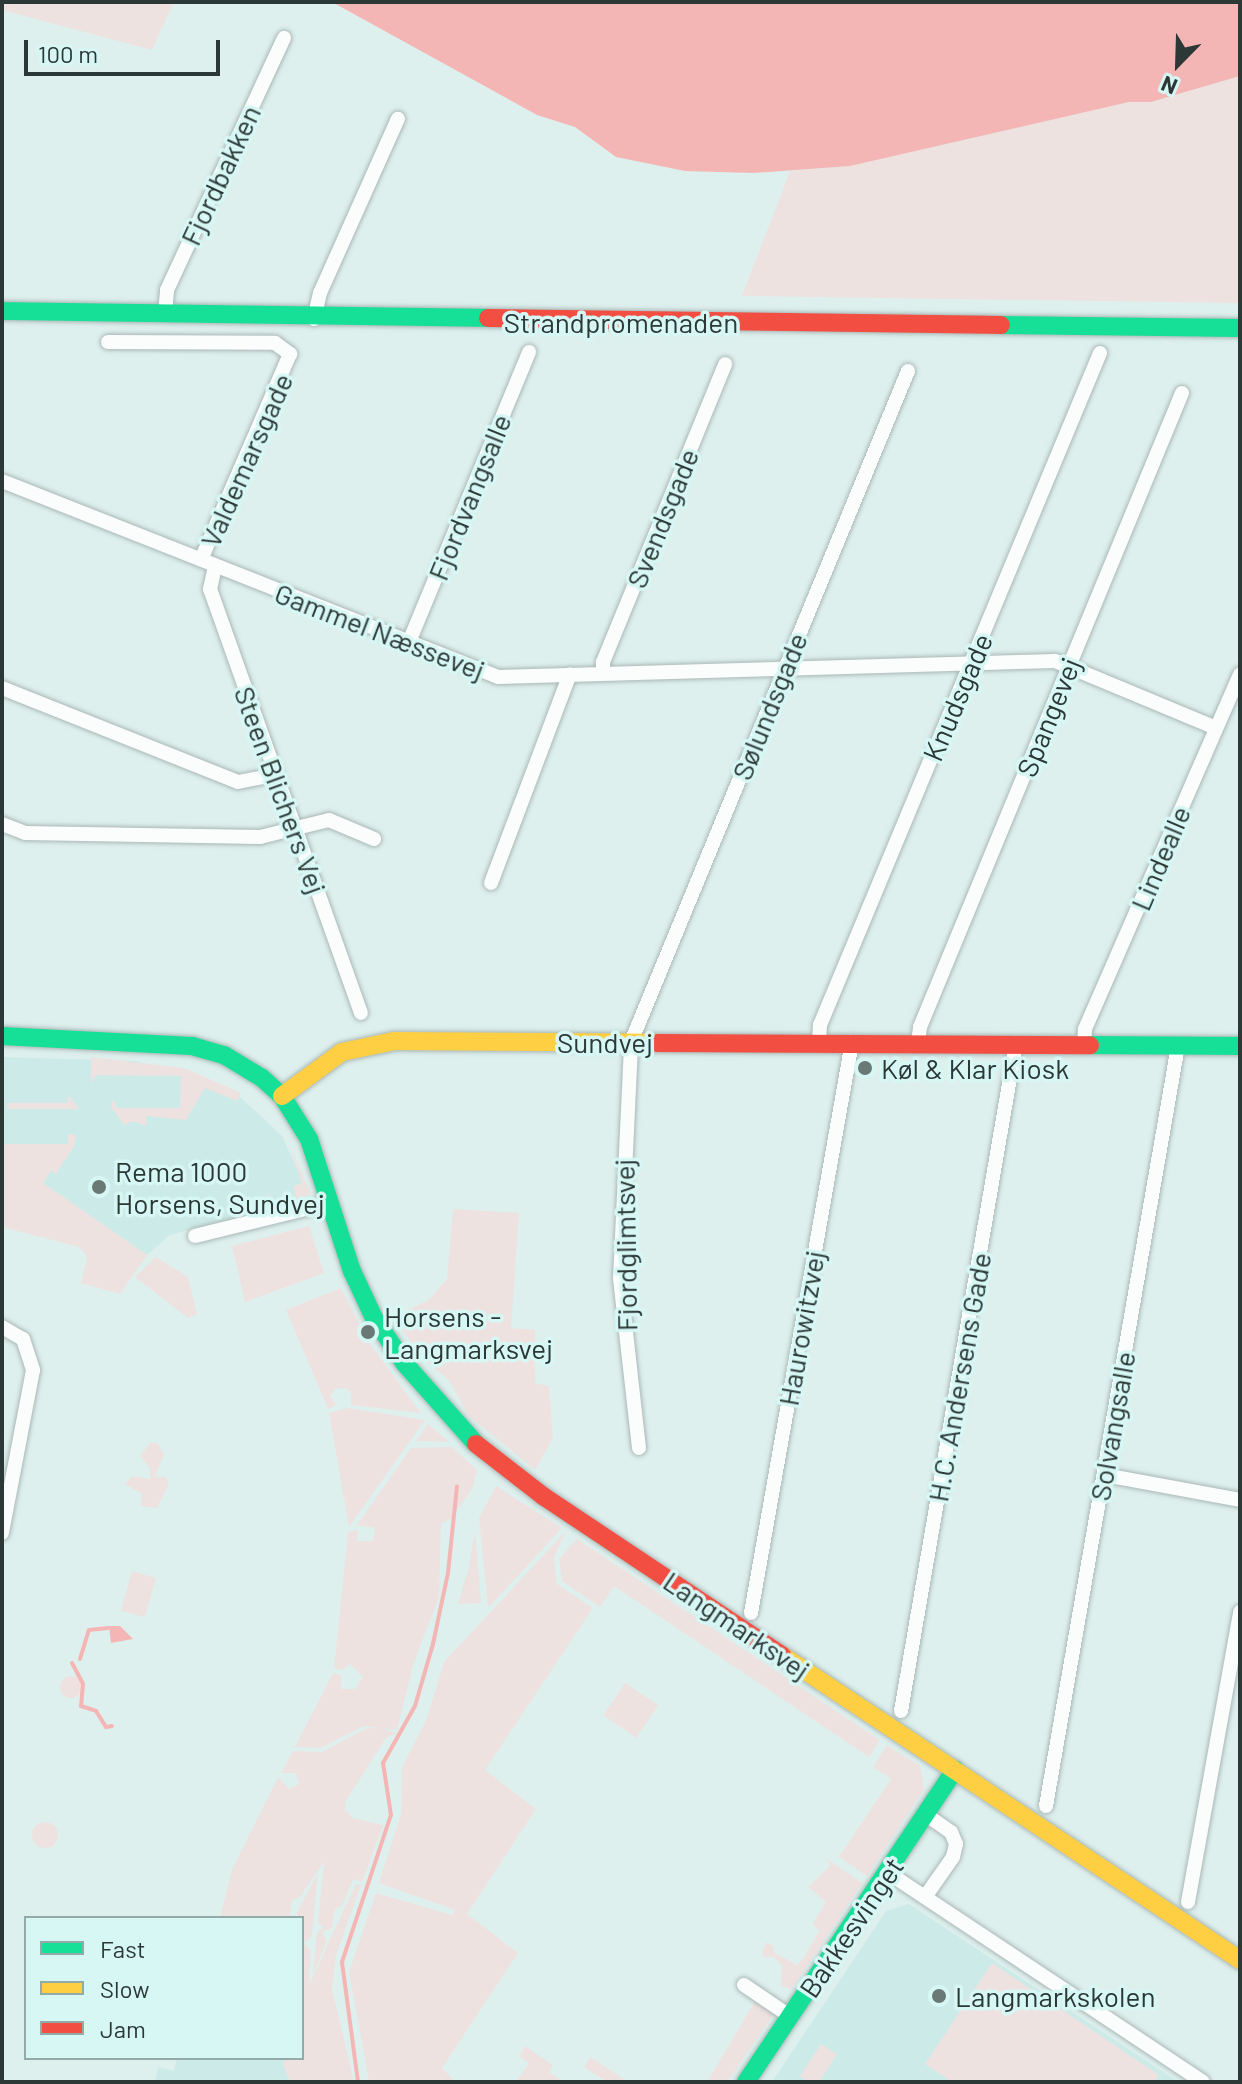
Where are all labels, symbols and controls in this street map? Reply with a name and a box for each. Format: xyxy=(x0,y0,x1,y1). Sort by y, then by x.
scale bar xyxy=(28,24,224,74)
north arrow xyxy=(1138,24,1218,104)
text: 100 m xyxy=(38,39,98,68)
text: N xyxy=(1157,71,1180,101)
street label: Fjordbakken xyxy=(173,100,267,250)
street label: Strandpromenaden xyxy=(504,305,738,339)
street label: Valdemarsgade xyxy=(193,368,299,552)
street label: Fjordvangsalle xyxy=(420,409,518,585)
street label: Svendsgade xyxy=(619,443,705,593)
street label: Gammel Næssevej xyxy=(270,576,490,686)
street label: Sølundsgade xyxy=(724,628,814,784)
street label: Knudsgade xyxy=(915,628,999,766)
street label: Spangevej xyxy=(1009,653,1087,781)
street label: Steen Blichers Vej xyxy=(228,682,334,898)
street label: Lindealle xyxy=(1123,801,1197,915)
street label: Sundvej xyxy=(557,1025,653,1059)
place label: Køl & Klar Kiosk xyxy=(881,1051,1069,1085)
marker: Køl & Klar Kiosk xyxy=(856,1059,874,1077)
place label: Rema 1000 Horsens, Sundvej xyxy=(115,1154,325,1220)
street label: Fjordglimtsvej xyxy=(607,1158,643,1332)
marker: Rema 1000 Horsens, Sundvej xyxy=(90,1178,108,1196)
street label: Haurowitzvej xyxy=(771,1248,831,1408)
street label: H.C. Andersens Gade xyxy=(921,1250,997,1504)
place label: Horsens - Langmarksvej xyxy=(384,1299,553,1365)
marker: Horsens - Langmarksvej xyxy=(359,1323,377,1341)
street label: Solvangsalle xyxy=(1082,1349,1142,1503)
street label: Langmarksvej xyxy=(658,1564,816,1686)
street label: Bakkesvinget xyxy=(792,1850,910,2004)
legend xyxy=(24,1916,304,2060)
text: Fast xyxy=(100,1934,145,1963)
text: Slow xyxy=(100,1974,149,2003)
place label: Langmarkskolen xyxy=(955,1979,1156,2013)
marker: Langmarkskolen xyxy=(930,1987,948,2005)
text: Jam xyxy=(100,2014,146,2043)

